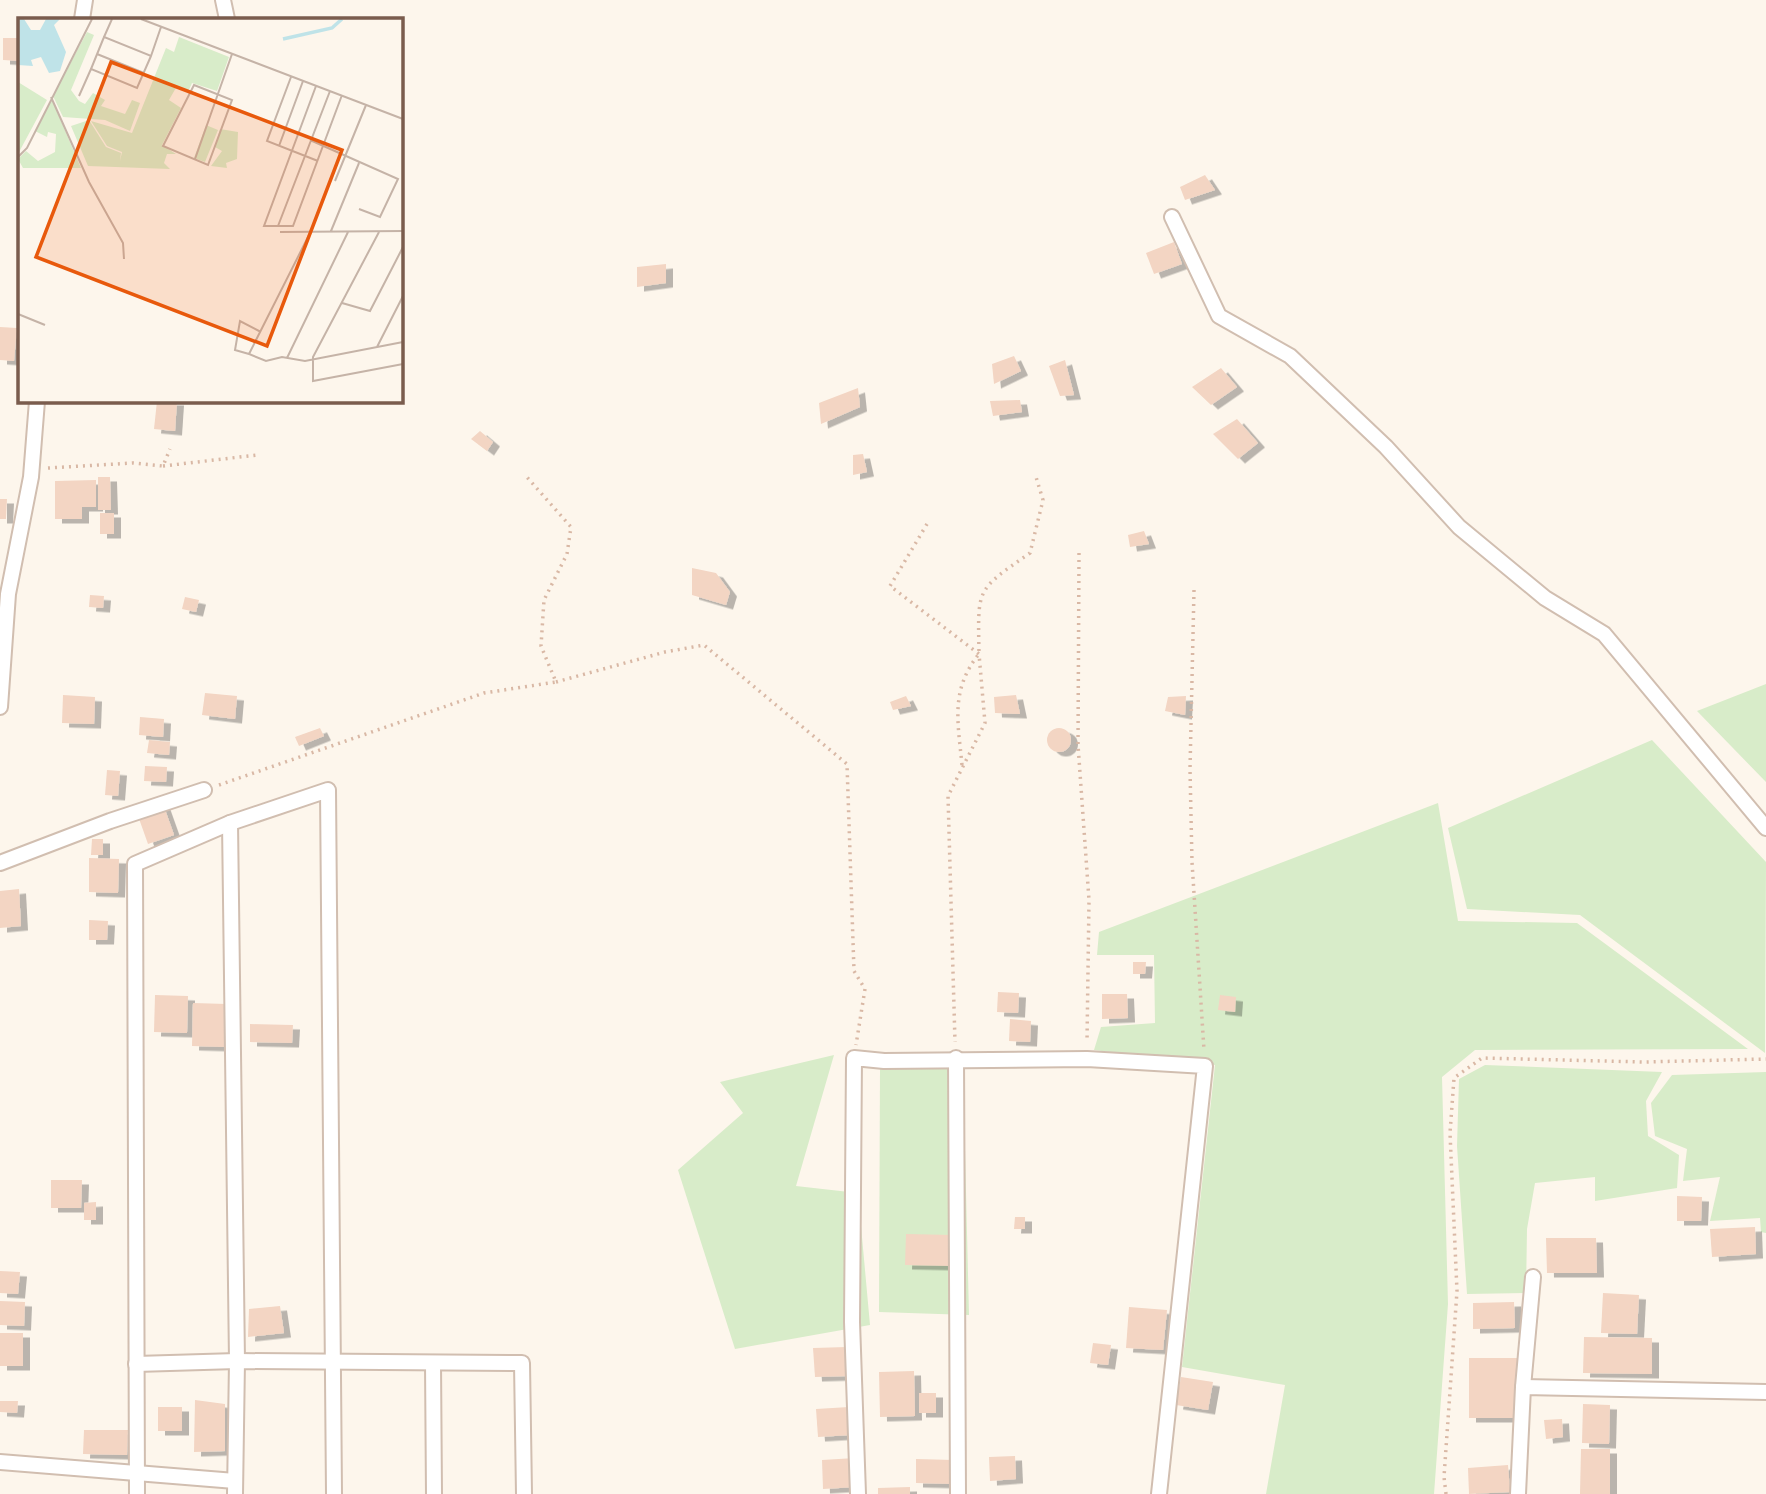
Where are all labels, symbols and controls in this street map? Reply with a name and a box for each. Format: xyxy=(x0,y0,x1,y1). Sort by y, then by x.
inset map xyxy=(18,18,402,402)

